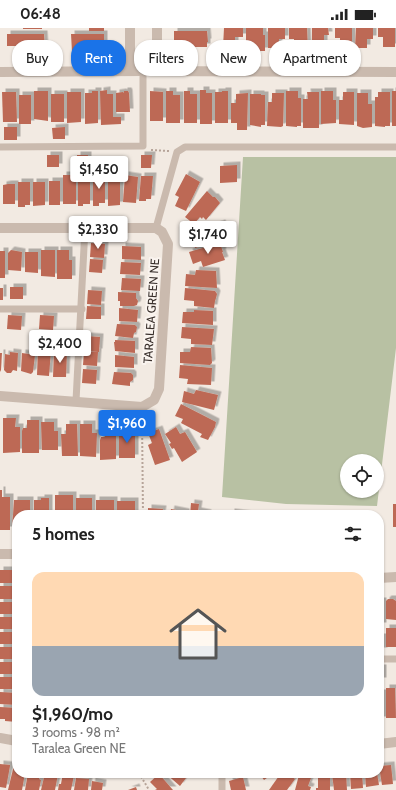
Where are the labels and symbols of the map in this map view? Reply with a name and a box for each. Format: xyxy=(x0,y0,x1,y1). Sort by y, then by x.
pin: $1,450 xyxy=(66,156,132,190)
pin: $2,330 xyxy=(65,216,131,250)
pin: $1,740 xyxy=(175,221,241,255)
street label: TARALEA GREEN NE xyxy=(140,258,162,364)
pin: $2,400 xyxy=(27,330,93,364)
pin: $1,960 xyxy=(94,410,160,444)

